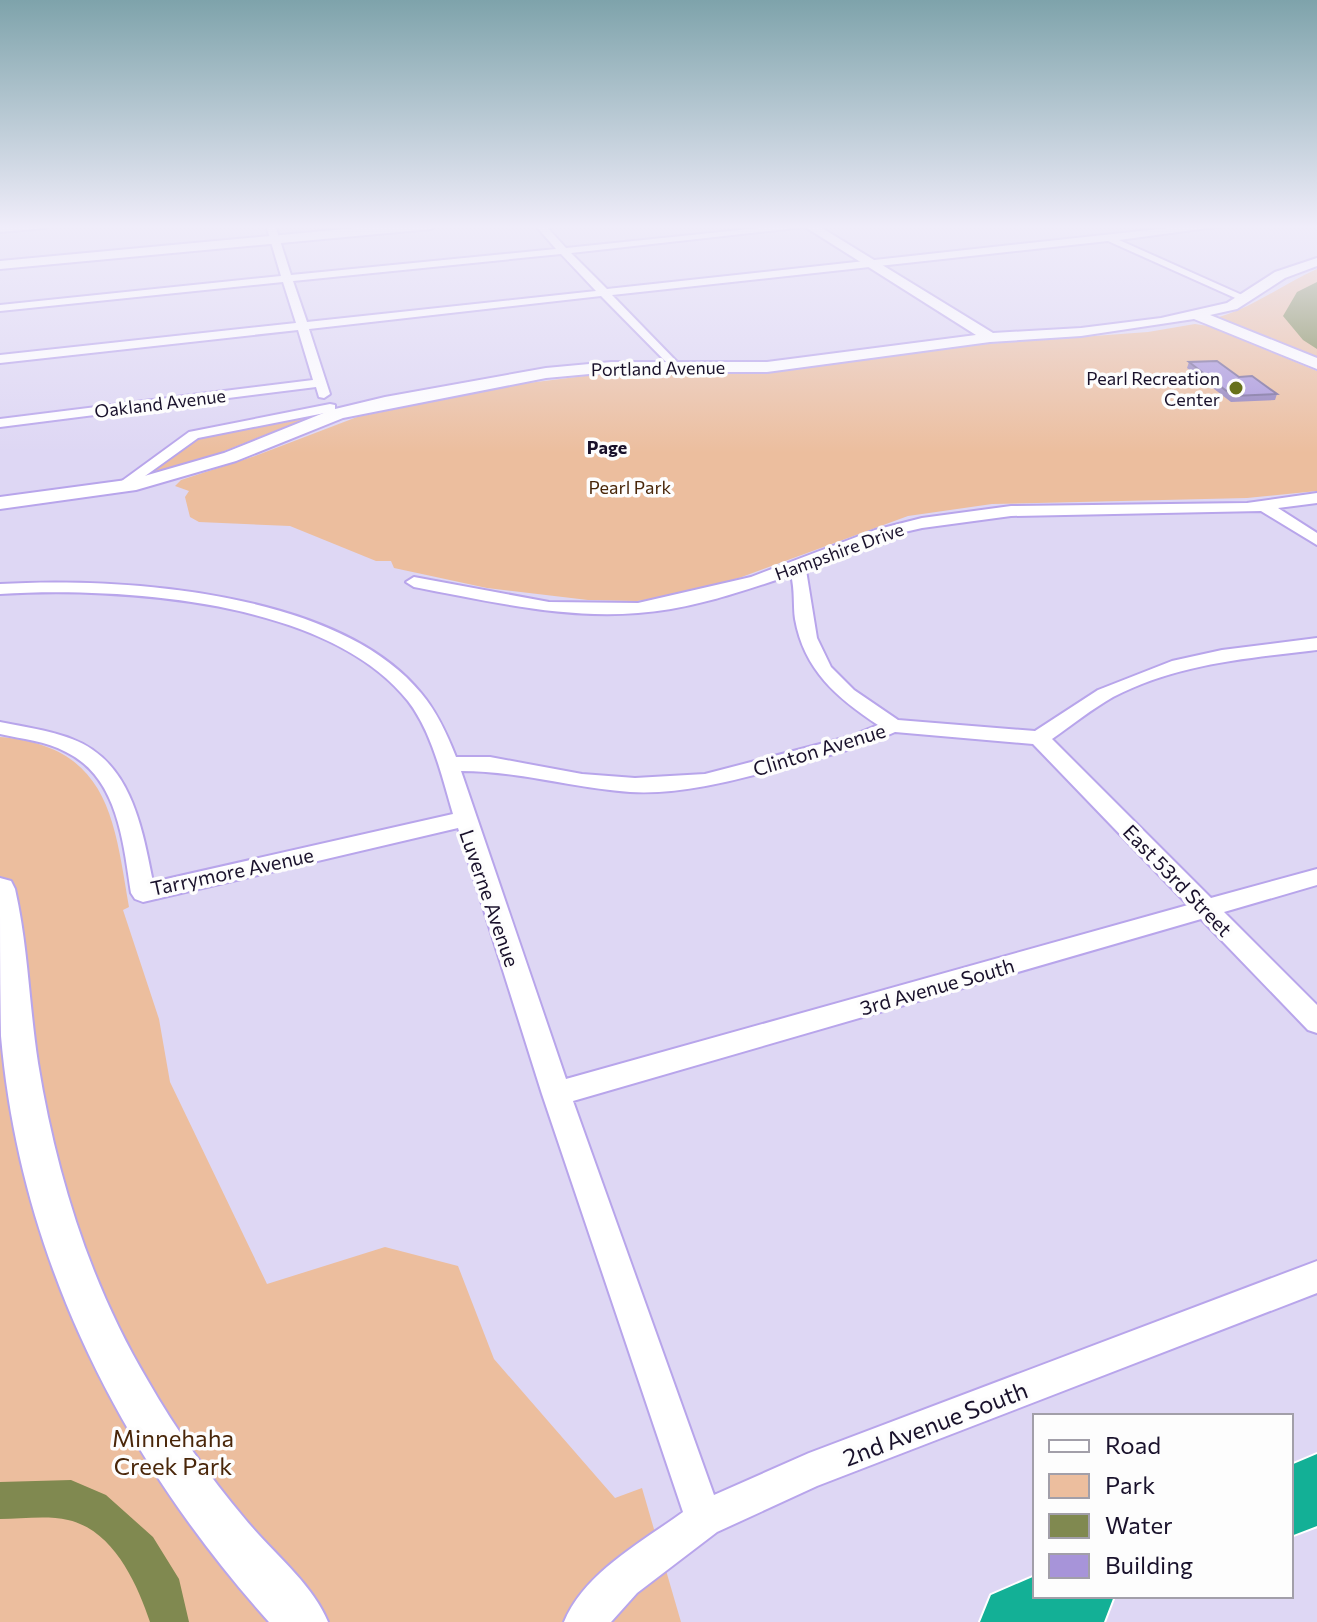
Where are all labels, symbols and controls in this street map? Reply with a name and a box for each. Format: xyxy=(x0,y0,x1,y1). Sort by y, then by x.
street label: Portland Avenue xyxy=(591,356,725,380)
place label: Pearl Recreation Center xyxy=(1086,367,1220,410)
marker: Pearl Recreation Center xyxy=(1227,379,1245,397)
street label: Oakland Avenue xyxy=(93,384,227,422)
district label: Page xyxy=(587,436,627,458)
park label: Pearl Park xyxy=(589,476,672,498)
street label: Hampshire Drive xyxy=(772,517,906,585)
street label: Clinton Avenue xyxy=(750,717,888,781)
street label: East 53rd Street xyxy=(1119,819,1237,941)
street label: Luverne Avenue xyxy=(455,826,525,970)
street label: Tarrymore Avenue xyxy=(148,842,316,900)
street label: 3rd Avenue South xyxy=(857,952,1017,1020)
street label: 2nd Avenue South xyxy=(839,1374,1031,1472)
legend xyxy=(1033,1414,1293,1598)
park label: Minnehaha Creek Park xyxy=(112,1423,234,1480)
text: Road xyxy=(1105,1430,1161,1459)
text: Park xyxy=(1105,1470,1155,1499)
text: Water xyxy=(1105,1510,1173,1539)
text: Building xyxy=(1105,1550,1193,1579)

